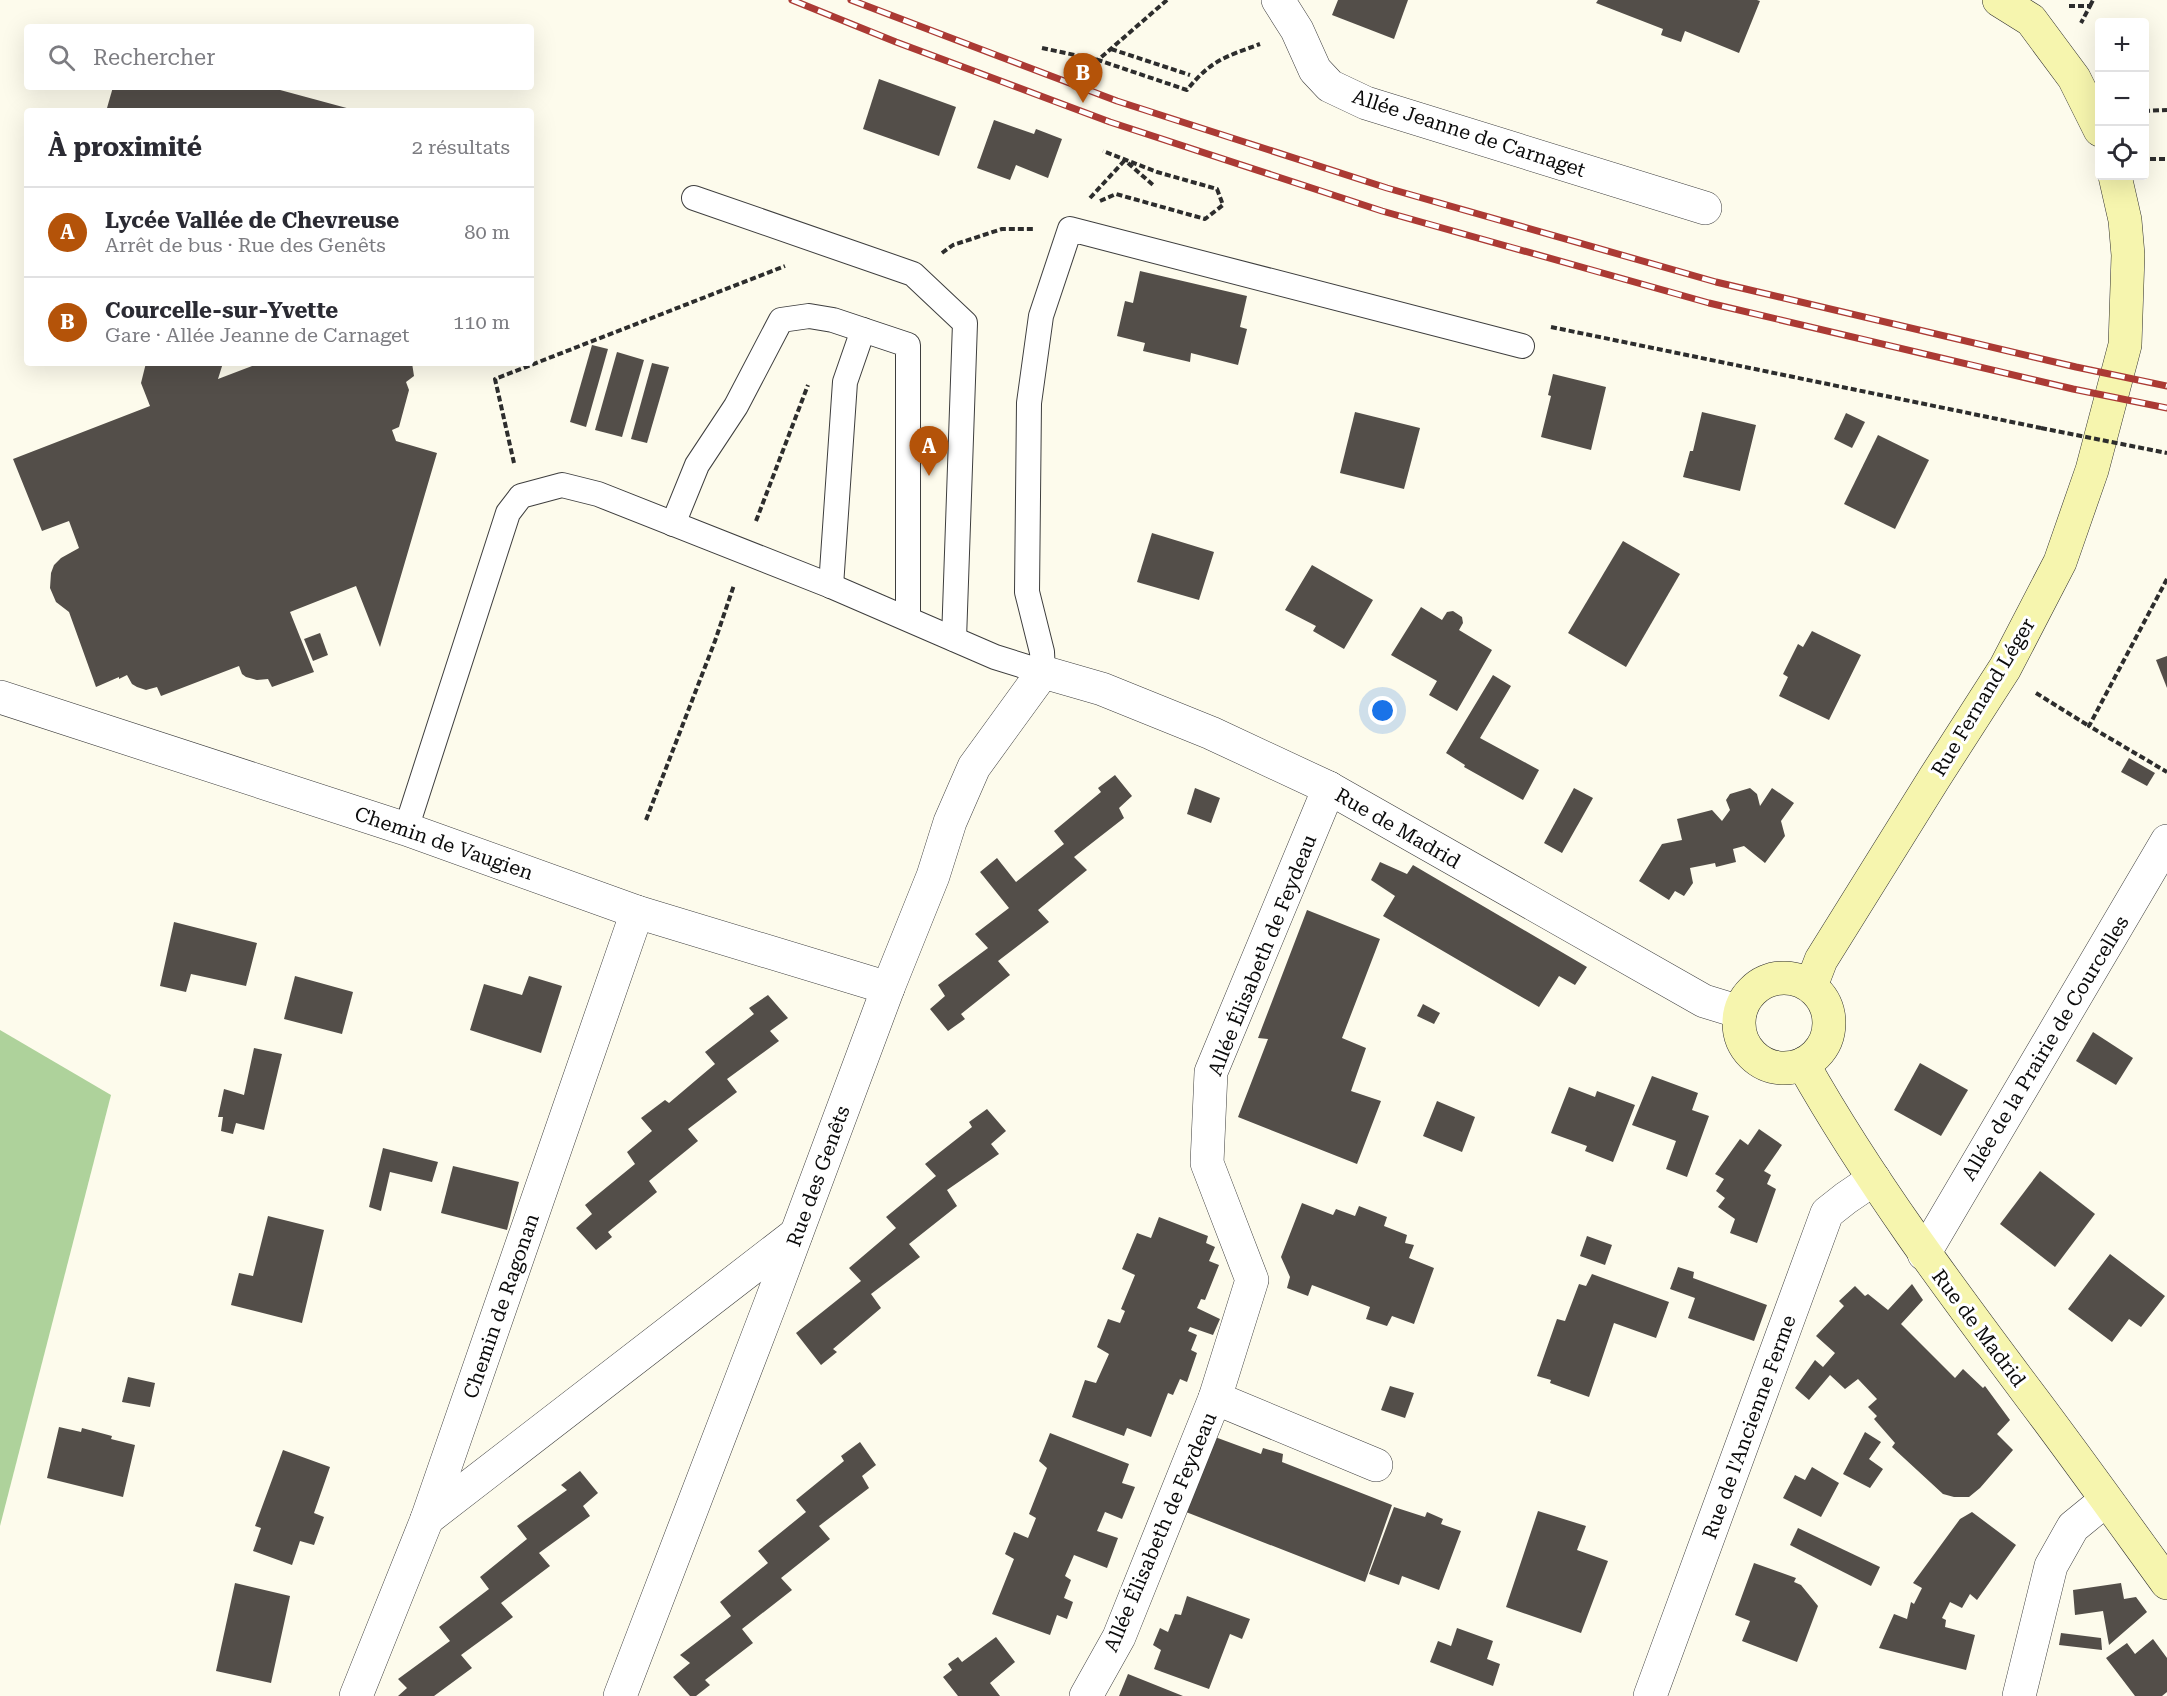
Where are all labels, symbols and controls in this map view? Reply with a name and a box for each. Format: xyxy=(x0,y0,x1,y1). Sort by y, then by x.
map controls xyxy=(2095,18,2149,180)
button: + xyxy=(2095,18,2149,72)
search box xyxy=(24,24,534,90)
icon: search xyxy=(45,41,78,74)
text: Rechercher xyxy=(93,45,215,70)
pin: B xyxy=(1064,54,1102,103)
button: − xyxy=(2095,72,2149,126)
street label: Allée Jeanne de Carnaget xyxy=(1349,84,1589,182)
button: locate xyxy=(2095,126,2149,180)
text: À proximité xyxy=(48,132,202,162)
text: 2 résultats xyxy=(412,135,510,159)
text: Lycée Vallée de Chevreuse xyxy=(105,208,399,233)
text: A xyxy=(60,220,75,244)
text: 80 m xyxy=(464,220,510,244)
text: Arrêt de bus · Rue des Genêts xyxy=(105,233,386,257)
text: Courcelle-sur-Yvette xyxy=(105,298,338,323)
text: B xyxy=(60,310,75,334)
text: 110 m xyxy=(453,310,510,334)
text: Gare · Allée Jeanne de Carnaget xyxy=(105,323,410,347)
pin: A xyxy=(910,426,948,476)
street label: Rue Fernand Léger xyxy=(1926,614,2040,780)
your location xyxy=(1368,696,1397,725)
street label: Rue de Madrid xyxy=(1331,782,1465,874)
street label: Chemin de Vaugien xyxy=(352,801,537,885)
street label: Allée Élisabeth de Feydeau xyxy=(1203,830,1322,1079)
street label: Allée de la Prairie de Courcelles xyxy=(1956,911,2134,1185)
street label: Rue des Genêts xyxy=(781,1102,855,1250)
street label: Chemin de Ragonan xyxy=(458,1210,544,1402)
street label: Rue de Madrid xyxy=(1927,1265,2031,1392)
street label: Rue de l'Ancienne Ferme xyxy=(1697,1312,1801,1542)
street label: Allée Élisabeth de Feydeau xyxy=(1099,1408,1222,1655)

